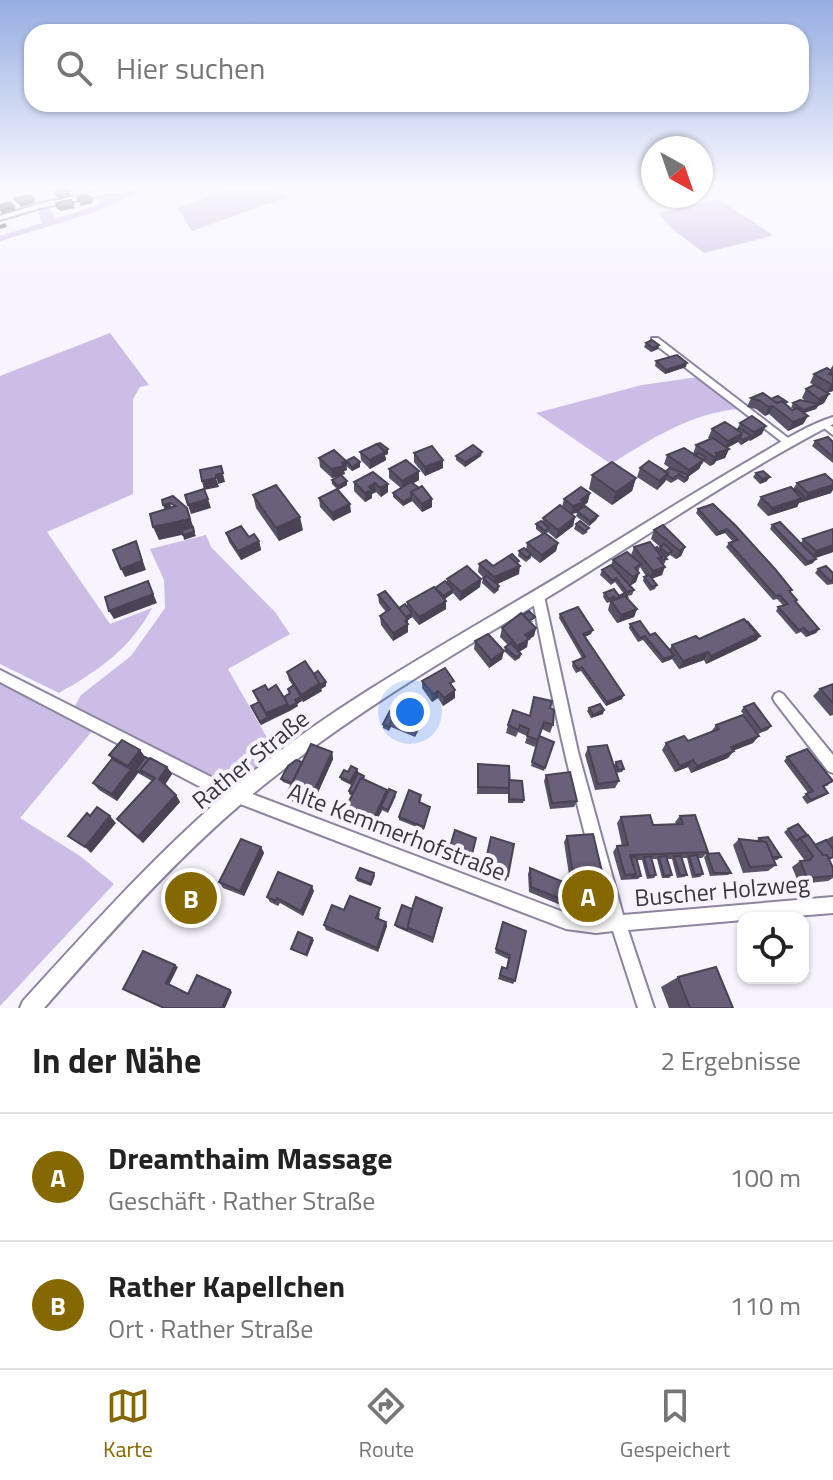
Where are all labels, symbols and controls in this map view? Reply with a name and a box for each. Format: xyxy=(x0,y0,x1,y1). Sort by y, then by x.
search box xyxy=(24,24,809,112)
text: Hier suchen xyxy=(116,45,265,91)
icon: search xyxy=(52,46,96,90)
north arrow xyxy=(641,136,713,208)
your location xyxy=(390,692,430,732)
street label: Rather Straße xyxy=(184,701,316,817)
street label: Alte Kemmerhofstraße xyxy=(283,773,511,889)
street label: Buscher Holzweg xyxy=(633,864,811,916)
pin: A xyxy=(562,866,614,926)
pin: B xyxy=(165,868,217,928)
map controls xyxy=(737,912,809,984)
button: locate xyxy=(737,912,809,984)
text: In der Nähe xyxy=(32,1034,201,1086)
text: 2 Ergebnisse xyxy=(660,1041,801,1080)
text: Dreamthaim Massage xyxy=(108,1135,393,1181)
text: A xyxy=(50,1158,66,1197)
text: 100 m xyxy=(730,1158,801,1197)
text: Geschäft · Rather Straße xyxy=(108,1181,375,1220)
text: Rather Kapellchen xyxy=(108,1263,345,1309)
text: B xyxy=(50,1286,66,1325)
text: 110 m xyxy=(730,1286,801,1325)
text: Ort · Rather Straße xyxy=(108,1309,313,1348)
tab: Karte xyxy=(103,1384,153,1466)
tab: Route xyxy=(359,1384,414,1466)
tab: Gespeichert xyxy=(620,1384,730,1466)

